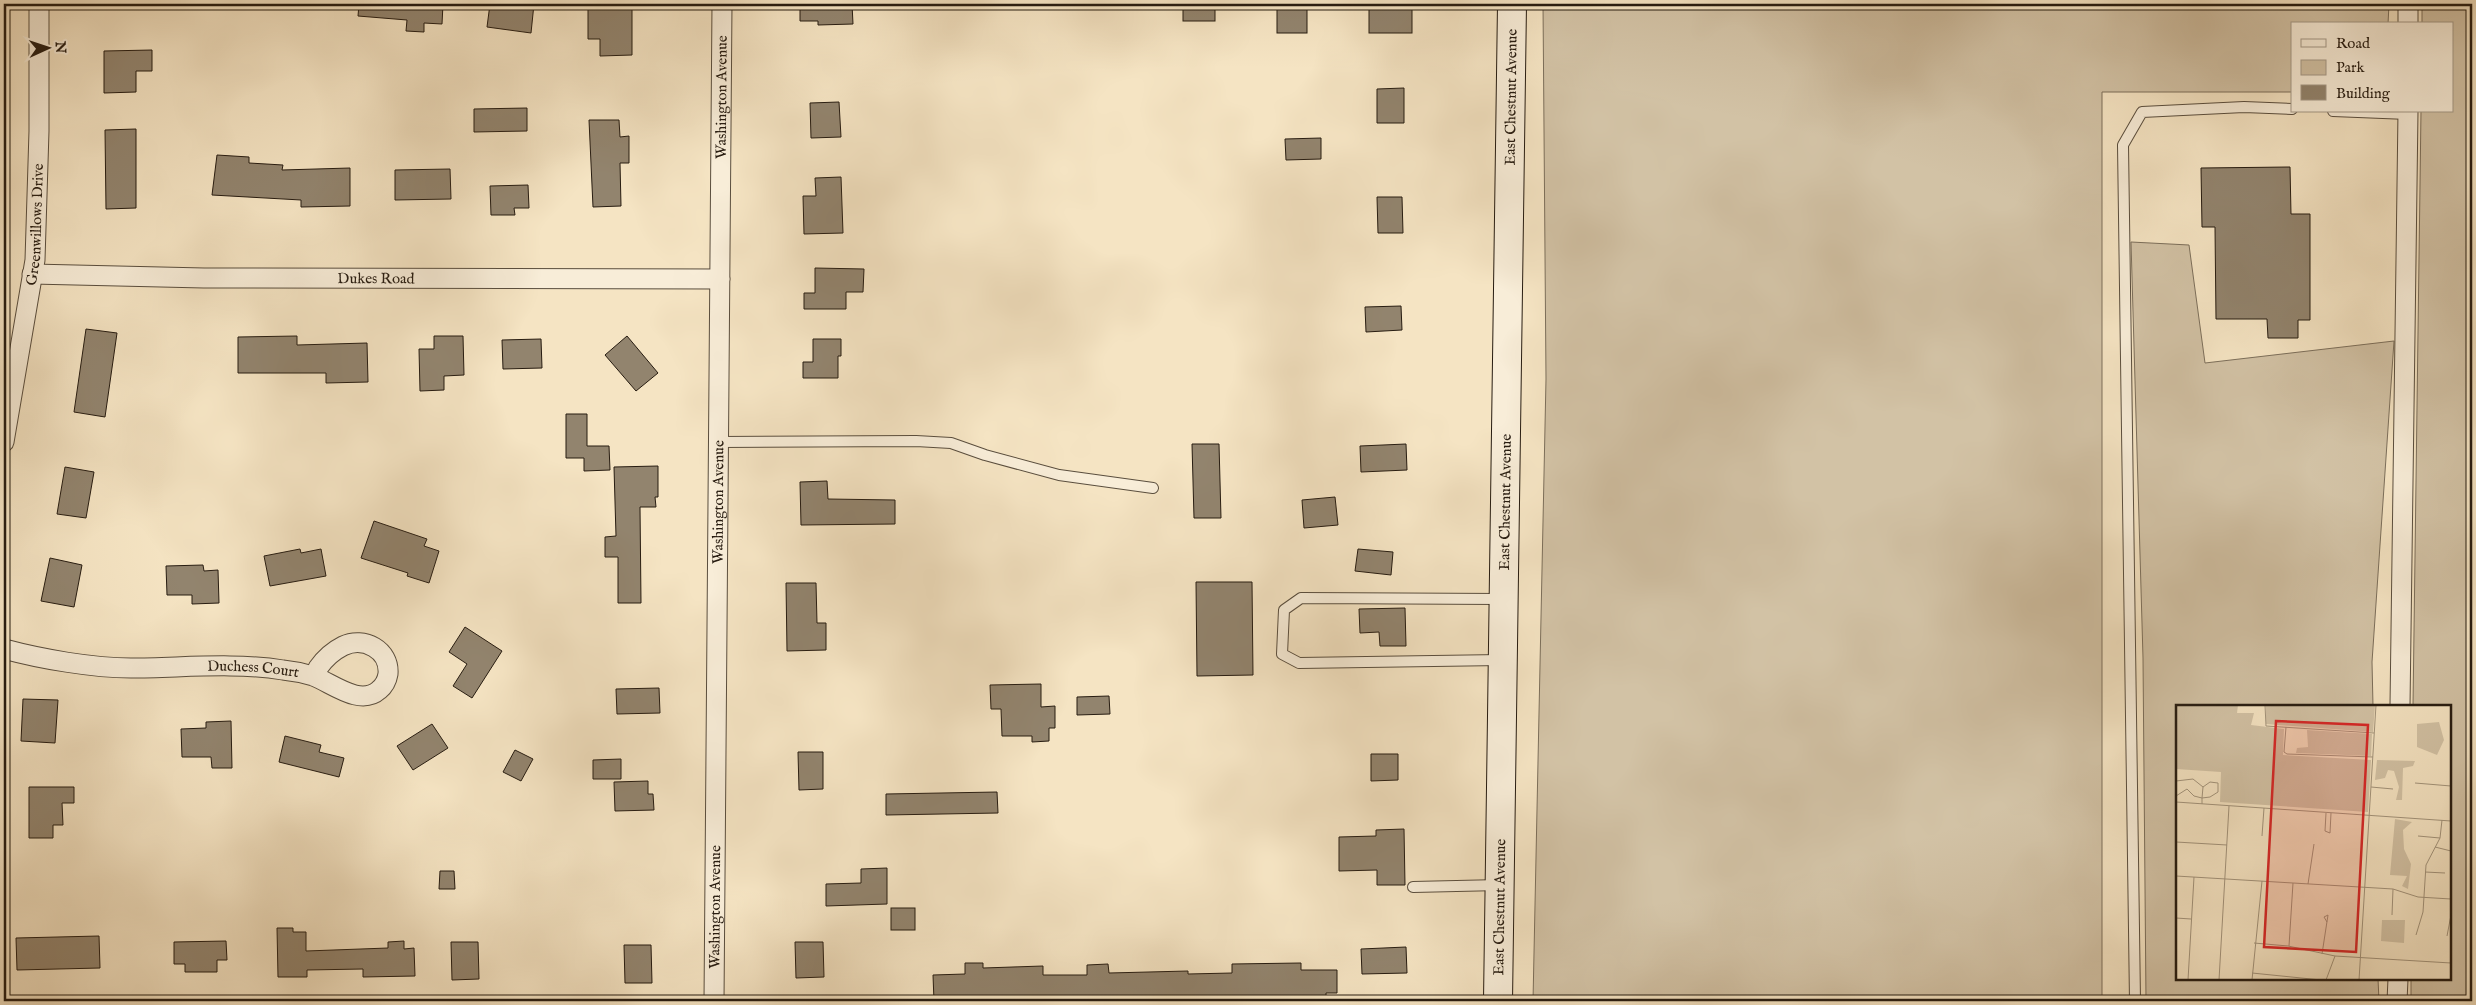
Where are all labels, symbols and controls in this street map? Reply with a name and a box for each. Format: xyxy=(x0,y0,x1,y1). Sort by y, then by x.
north arrow xyxy=(22,22,72,72)
legend xyxy=(2291,22,2454,112)
street label: East Chestnut Avenue xyxy=(1500,29,1521,166)
text: Road xyxy=(2336,34,2371,53)
street label: Washington Avenue xyxy=(711,35,731,159)
text: N xyxy=(51,40,69,54)
text: Park xyxy=(2336,58,2366,77)
text: Building xyxy=(2336,84,2391,103)
street label: Greenwillows Drive xyxy=(21,163,47,287)
street label: Dukes Road xyxy=(337,269,416,288)
street label: East Chestnut Avenue xyxy=(1495,433,1515,570)
street label: Washington Avenue xyxy=(708,440,728,564)
street label: Duchess Court xyxy=(207,656,301,682)
inset map xyxy=(2176,705,2451,980)
street label: East Chestnut Avenue xyxy=(1489,838,1510,975)
street label: Washington Avenue xyxy=(705,845,725,969)

